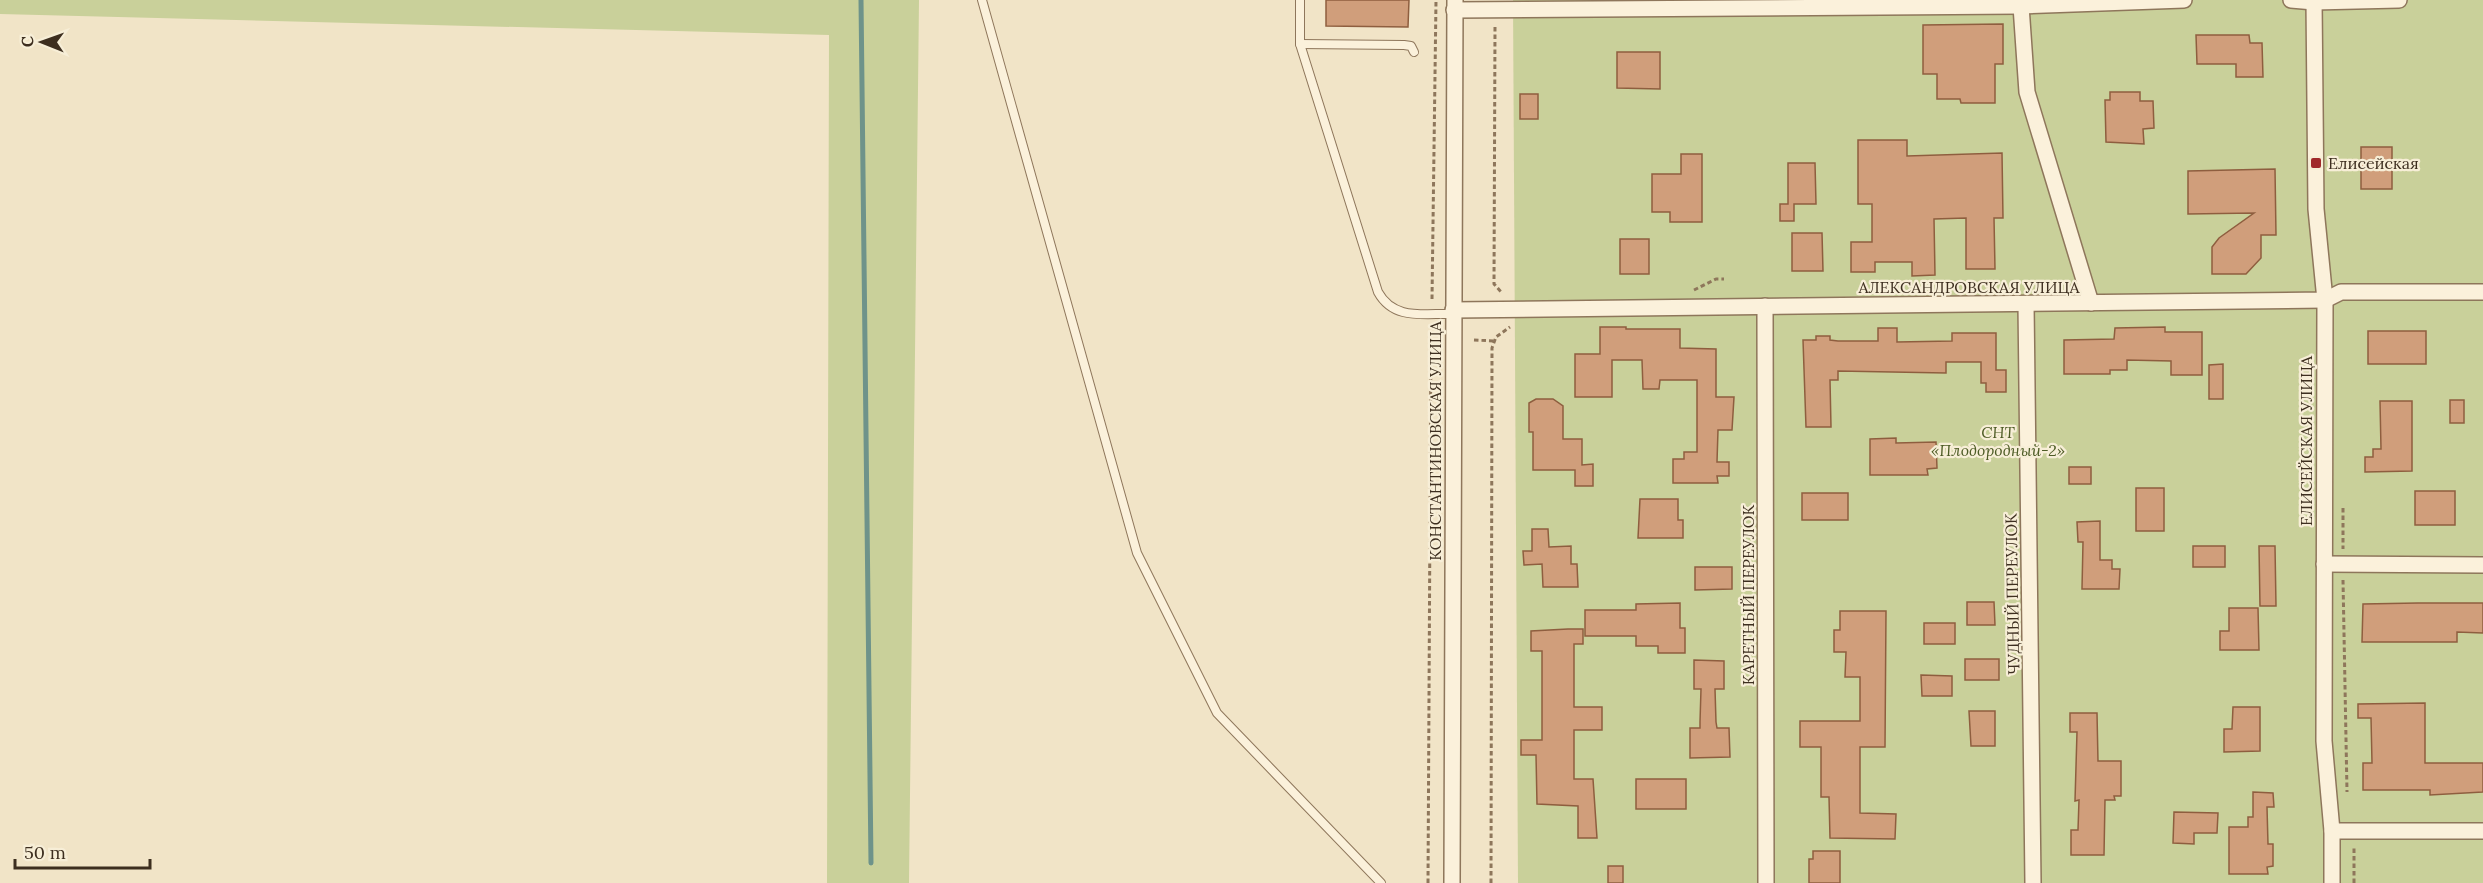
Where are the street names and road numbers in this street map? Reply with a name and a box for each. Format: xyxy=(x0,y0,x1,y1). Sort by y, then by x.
street label: АЛЕКСАНДРОВСКАЯ УЛИЦА xyxy=(1857,277,2081,297)
street label: КОНСТАНТИНОВСКАЯ УЛИЦА xyxy=(1425,320,1445,561)
street label: ЕЛИСЕЙСКАЯ УЛИЦА xyxy=(2296,355,2316,526)
street label: КАРЕТНЫЙ ПЕРЕУЛОК xyxy=(1738,505,1758,685)
street label: ЧУДНЫЙ ПЕРЕУЛОК xyxy=(2001,513,2023,675)

